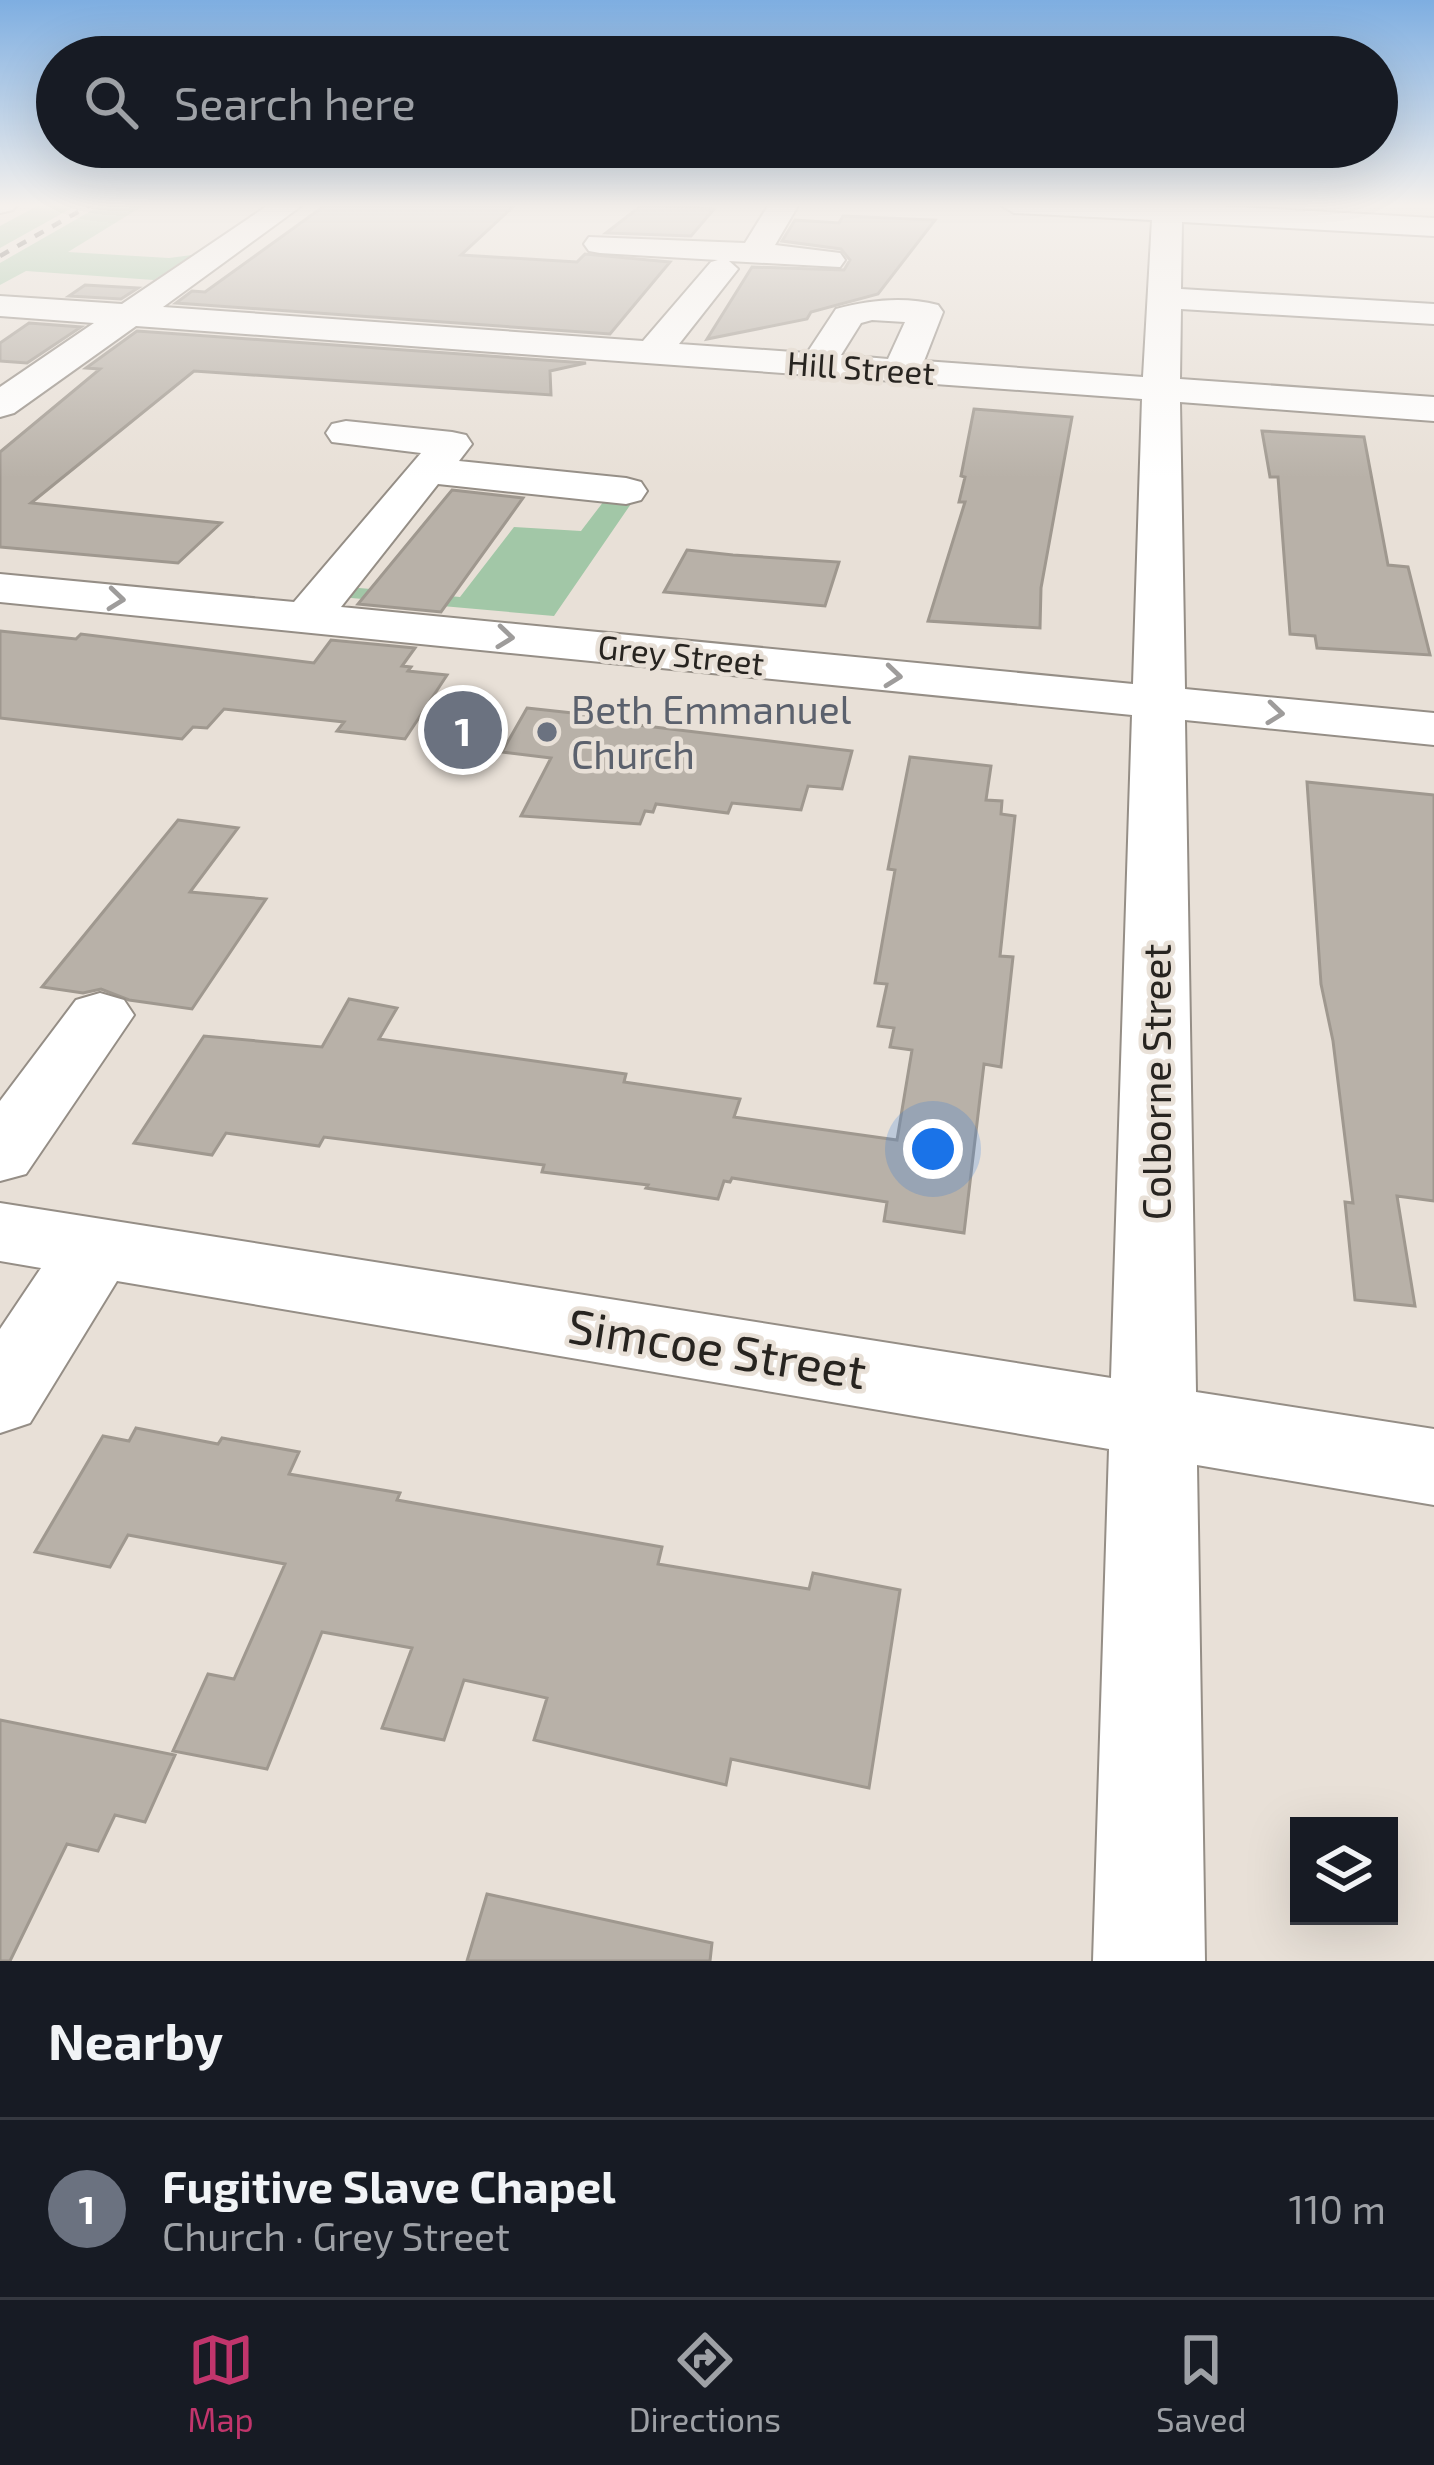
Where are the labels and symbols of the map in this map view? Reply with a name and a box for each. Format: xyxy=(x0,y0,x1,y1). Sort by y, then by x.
street label: Hill Street xyxy=(786,342,936,392)
one-way arrow xyxy=(107,586,126,611)
one-way arrow xyxy=(495,624,514,650)
street label: Grey Street xyxy=(596,625,766,683)
one-way arrow xyxy=(884,663,903,688)
pin: 1 xyxy=(424,685,502,775)
place label: Beth Emmanuel Church xyxy=(571,685,852,777)
one-way arrow xyxy=(1266,700,1285,725)
marker: Beth Emmanuel Church xyxy=(534,719,560,745)
street label: Colborne Street xyxy=(1132,944,1179,1220)
your location xyxy=(903,1119,963,1179)
street label: Simcoe Street xyxy=(564,1295,871,1399)

